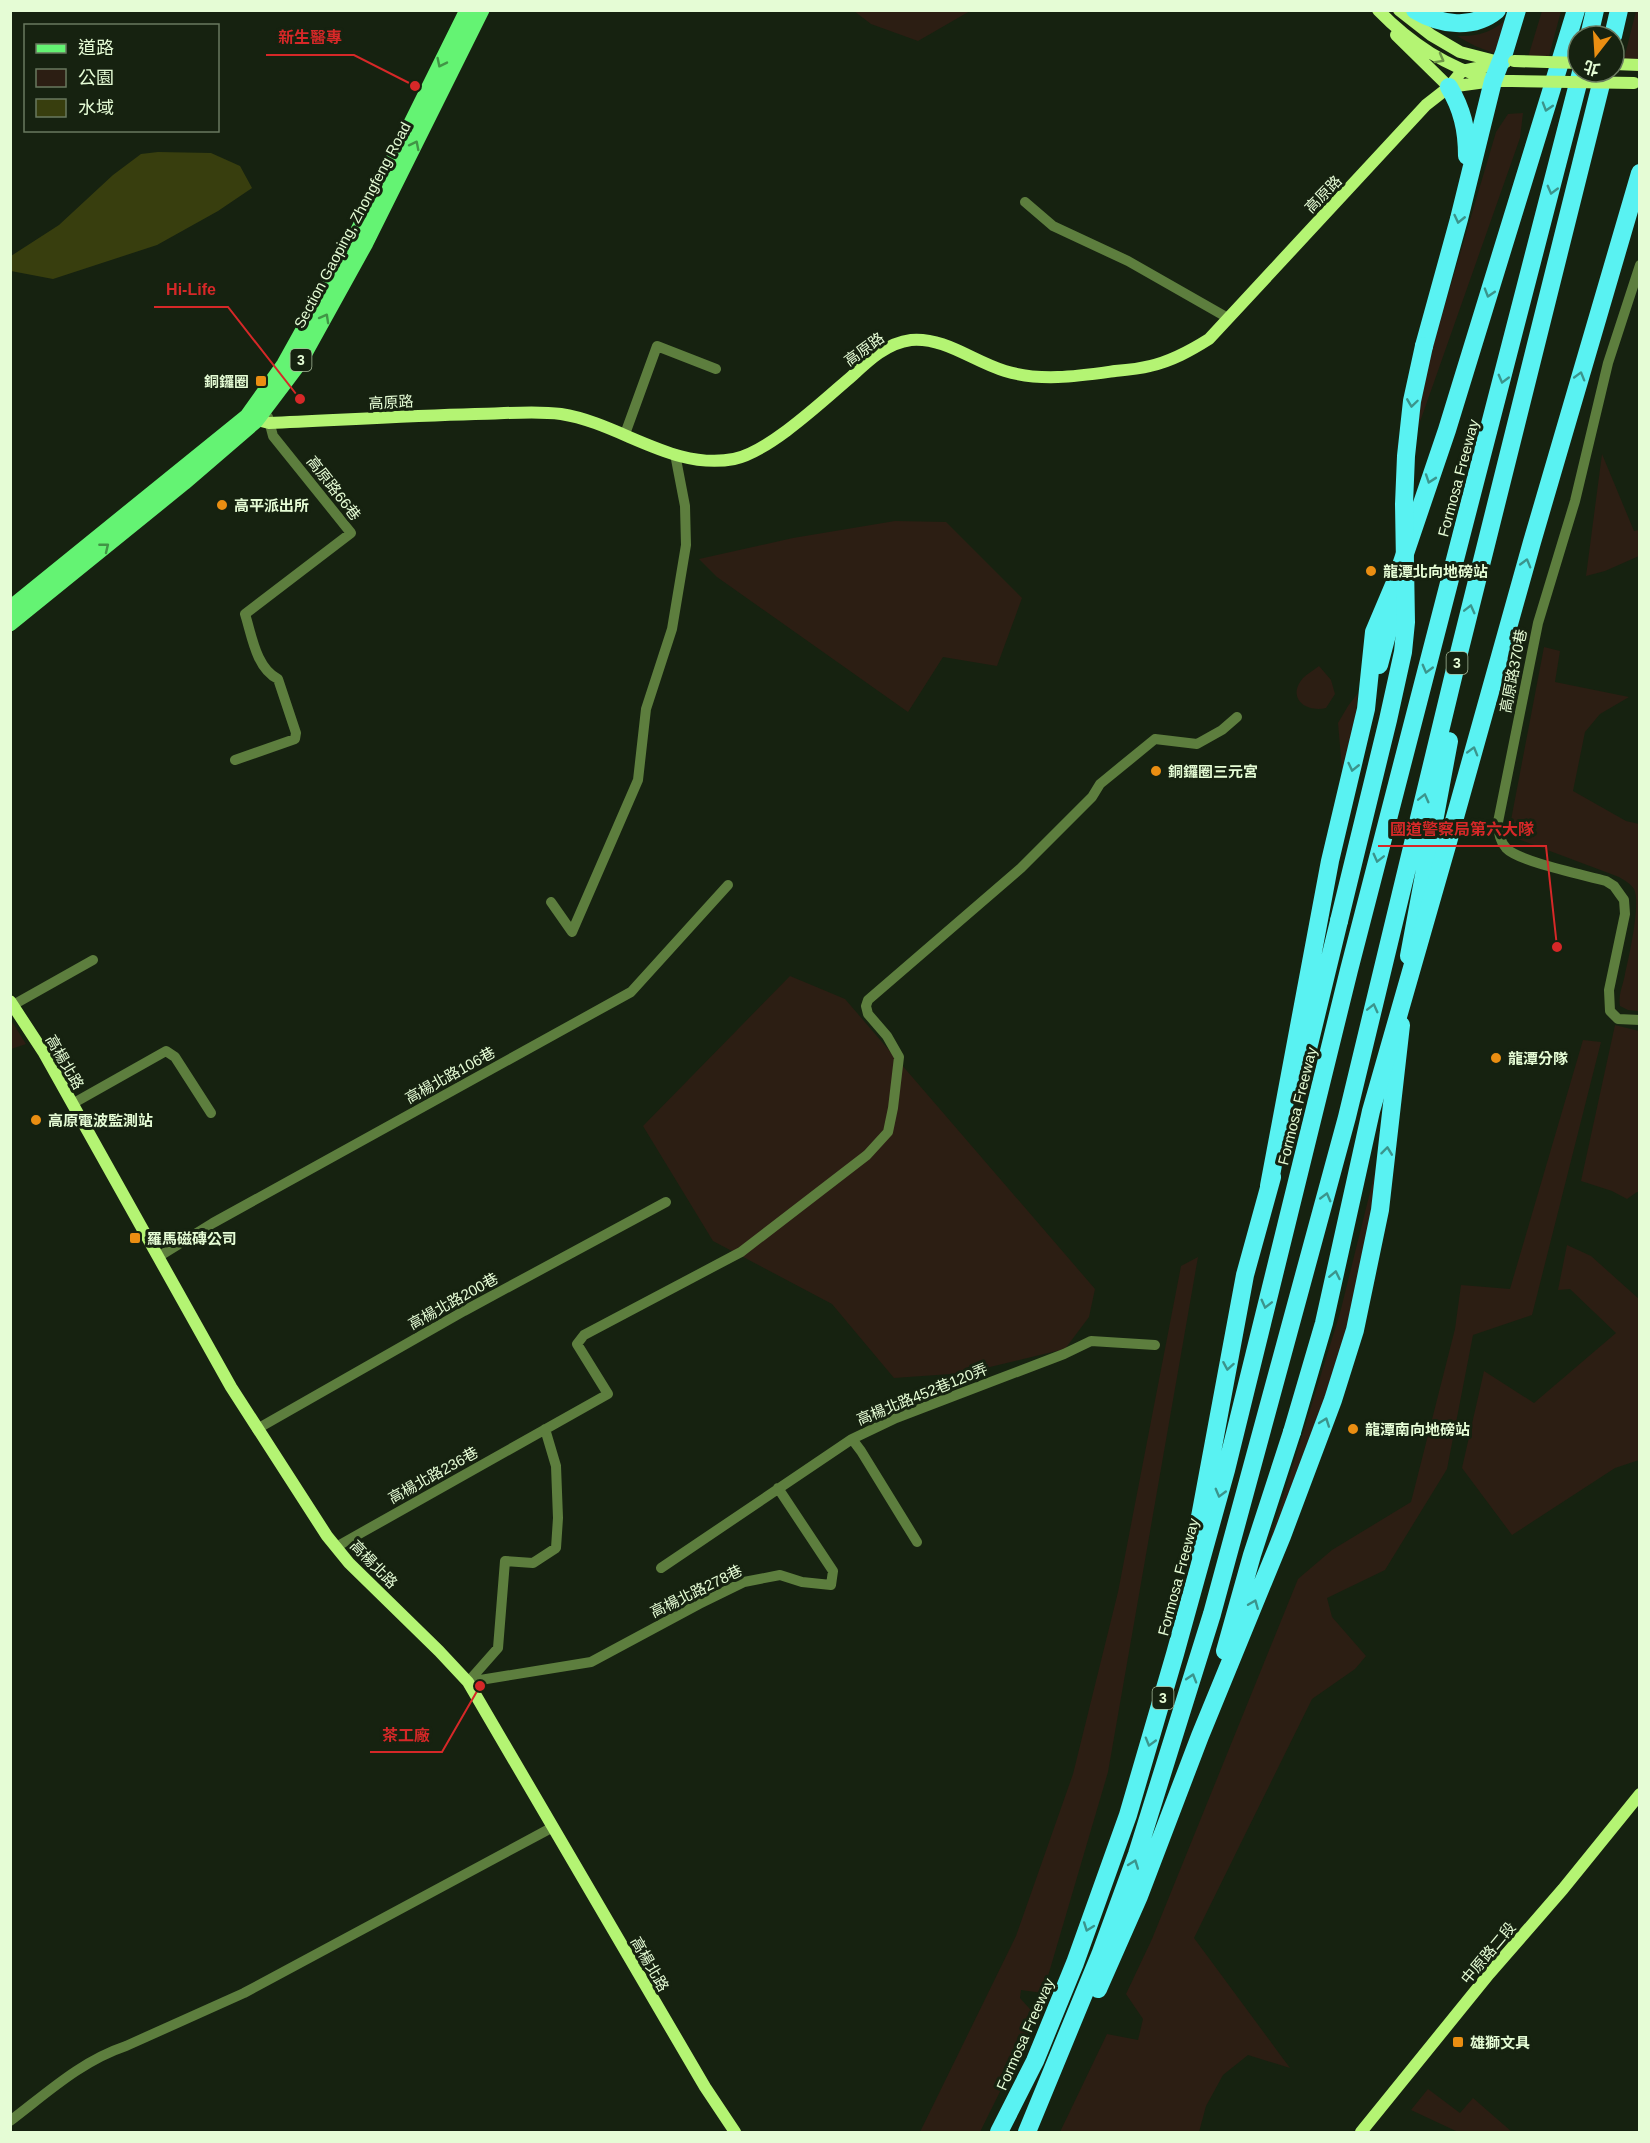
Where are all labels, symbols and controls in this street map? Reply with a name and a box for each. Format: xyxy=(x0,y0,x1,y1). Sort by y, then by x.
callout: 新生醫專 xyxy=(266,21,354,55)
legend xyxy=(24,24,219,132)
north arrow xyxy=(1566,24,1626,84)
text: 新生醫專 xyxy=(278,29,342,46)
text: 道路 xyxy=(78,38,114,58)
one-way arrow xyxy=(1434,52,1445,63)
one-way arrow xyxy=(437,56,449,67)
text: 北 xyxy=(1582,57,1602,78)
text: 公園 xyxy=(78,68,114,88)
text: 水域 xyxy=(78,98,114,118)
one-way arrow xyxy=(1542,101,1554,112)
street label: Section Gaoping, Zhongfeng Road xyxy=(290,119,414,331)
one-way arrow xyxy=(408,141,419,152)
street label: 高原路 xyxy=(1301,172,1345,216)
one-way arrow xyxy=(1546,185,1559,195)
one-way arrow xyxy=(1453,214,1466,224)
callout: Hi-Life xyxy=(154,273,228,307)
text: Hi-Life xyxy=(166,281,216,298)
one-way arrow xyxy=(1484,287,1497,298)
one-way arrow xyxy=(317,314,329,324)
street label: 高原路 xyxy=(841,329,887,369)
road number: 3 xyxy=(290,349,312,371)
one-way arrow xyxy=(1573,371,1585,382)
place label: 銅鑼圈 xyxy=(204,373,249,390)
one-way arrow xyxy=(1497,373,1510,383)
marker: 銅鑼圈 xyxy=(254,374,268,388)
street label: 高原路 xyxy=(368,392,414,412)
one-way arrow xyxy=(1406,399,1418,408)
street label: Formosa Freeway xyxy=(1434,417,1482,539)
street label: 高原路66巷 xyxy=(304,453,364,523)
one-way arrow xyxy=(1424,473,1437,484)
place label: 高平派出所 xyxy=(234,497,309,514)
marker: 高平派出所 xyxy=(215,498,229,512)
one-way arrow xyxy=(98,543,109,554)
one-way arrow xyxy=(1519,559,1531,569)
place label: 龍潭北向地磅站 xyxy=(1383,563,1488,580)
marker: 龍潭北向地磅站 xyxy=(1364,564,1378,578)
one-way arrow xyxy=(1463,604,1476,614)
street label: 高原路370巷 xyxy=(1497,628,1529,714)
road number: 3 xyxy=(1446,652,1468,674)
one-way arrow xyxy=(1422,663,1434,674)
one-way arrow xyxy=(1466,746,1478,757)
one-way arrow xyxy=(1347,761,1360,771)
place label: 銅鑼圈三元宮 xyxy=(1168,763,1258,780)
marker: 銅鑼圈三元宮 xyxy=(1149,764,1163,778)
one-way arrow xyxy=(1417,794,1430,804)
callout: 國道警察局第六大隊 xyxy=(1378,812,1546,846)
text: 國道警察局第六大隊 xyxy=(1390,820,1534,838)
one-way arrow xyxy=(1372,852,1385,862)
one-way arrow xyxy=(1366,1004,1379,1014)
street label: 高楊北路 xyxy=(43,1032,87,1092)
street label: 高楊北路106巷 xyxy=(402,1043,498,1107)
street label: Formosa Freeway xyxy=(1274,1045,1320,1167)
place label: 龍潭分隊 xyxy=(1508,1050,1568,1067)
marker: 龍潭分隊 xyxy=(1489,1051,1503,1065)
place label: 高原電波監測站 xyxy=(48,1112,153,1129)
marker: 高原電波監測站 xyxy=(29,1113,43,1127)
one-way arrow xyxy=(1380,1146,1392,1156)
one-way arrow xyxy=(1318,1193,1331,1203)
place label: 羅馬磁磚公司 xyxy=(147,1230,237,1247)
marker: 羅馬磁磚公司 xyxy=(128,1231,142,1245)
street label: 高楊北路200巷 xyxy=(405,1269,501,1333)
one-way arrow xyxy=(1328,1270,1341,1280)
one-way arrow xyxy=(1261,1299,1274,1309)
street label: 高楊北路452巷120弄 xyxy=(854,1360,990,1428)
one-way arrow xyxy=(1223,1362,1235,1371)
one-way arrow xyxy=(1317,1417,1330,1428)
place label: 龍潭南向地磅站 xyxy=(1365,1421,1470,1438)
marker: 龍潭南向地磅站 xyxy=(1346,1422,1360,1436)
street label: 高楊北路236巷 xyxy=(385,1443,481,1507)
one-way arrow xyxy=(1214,1488,1227,1498)
street label: Formosa Freeway xyxy=(1154,1516,1202,1638)
street label: 高楊北路 xyxy=(347,1537,401,1591)
street label: 高楊北路278巷 xyxy=(647,1561,745,1621)
one-way arrow xyxy=(1247,1599,1259,1610)
one-way arrow xyxy=(1185,1673,1198,1684)
road number: 3 xyxy=(1152,1687,1174,1709)
callout: 茶工廠 xyxy=(370,1718,442,1752)
text: 茶工廠 xyxy=(382,1727,430,1744)
one-way arrow xyxy=(1145,1736,1157,1747)
one-way arrow xyxy=(1126,1859,1139,1869)
street label: 中原路二段 xyxy=(1457,1919,1519,1987)
one-way arrow xyxy=(1083,1921,1096,1932)
street label: 高楊北路 xyxy=(628,1934,672,1994)
street label: Formosa Freeway xyxy=(993,1975,1058,2093)
place label: 雄獅文具 xyxy=(1470,2034,1530,2051)
marker: 雄獅文具 xyxy=(1451,2035,1465,2049)

